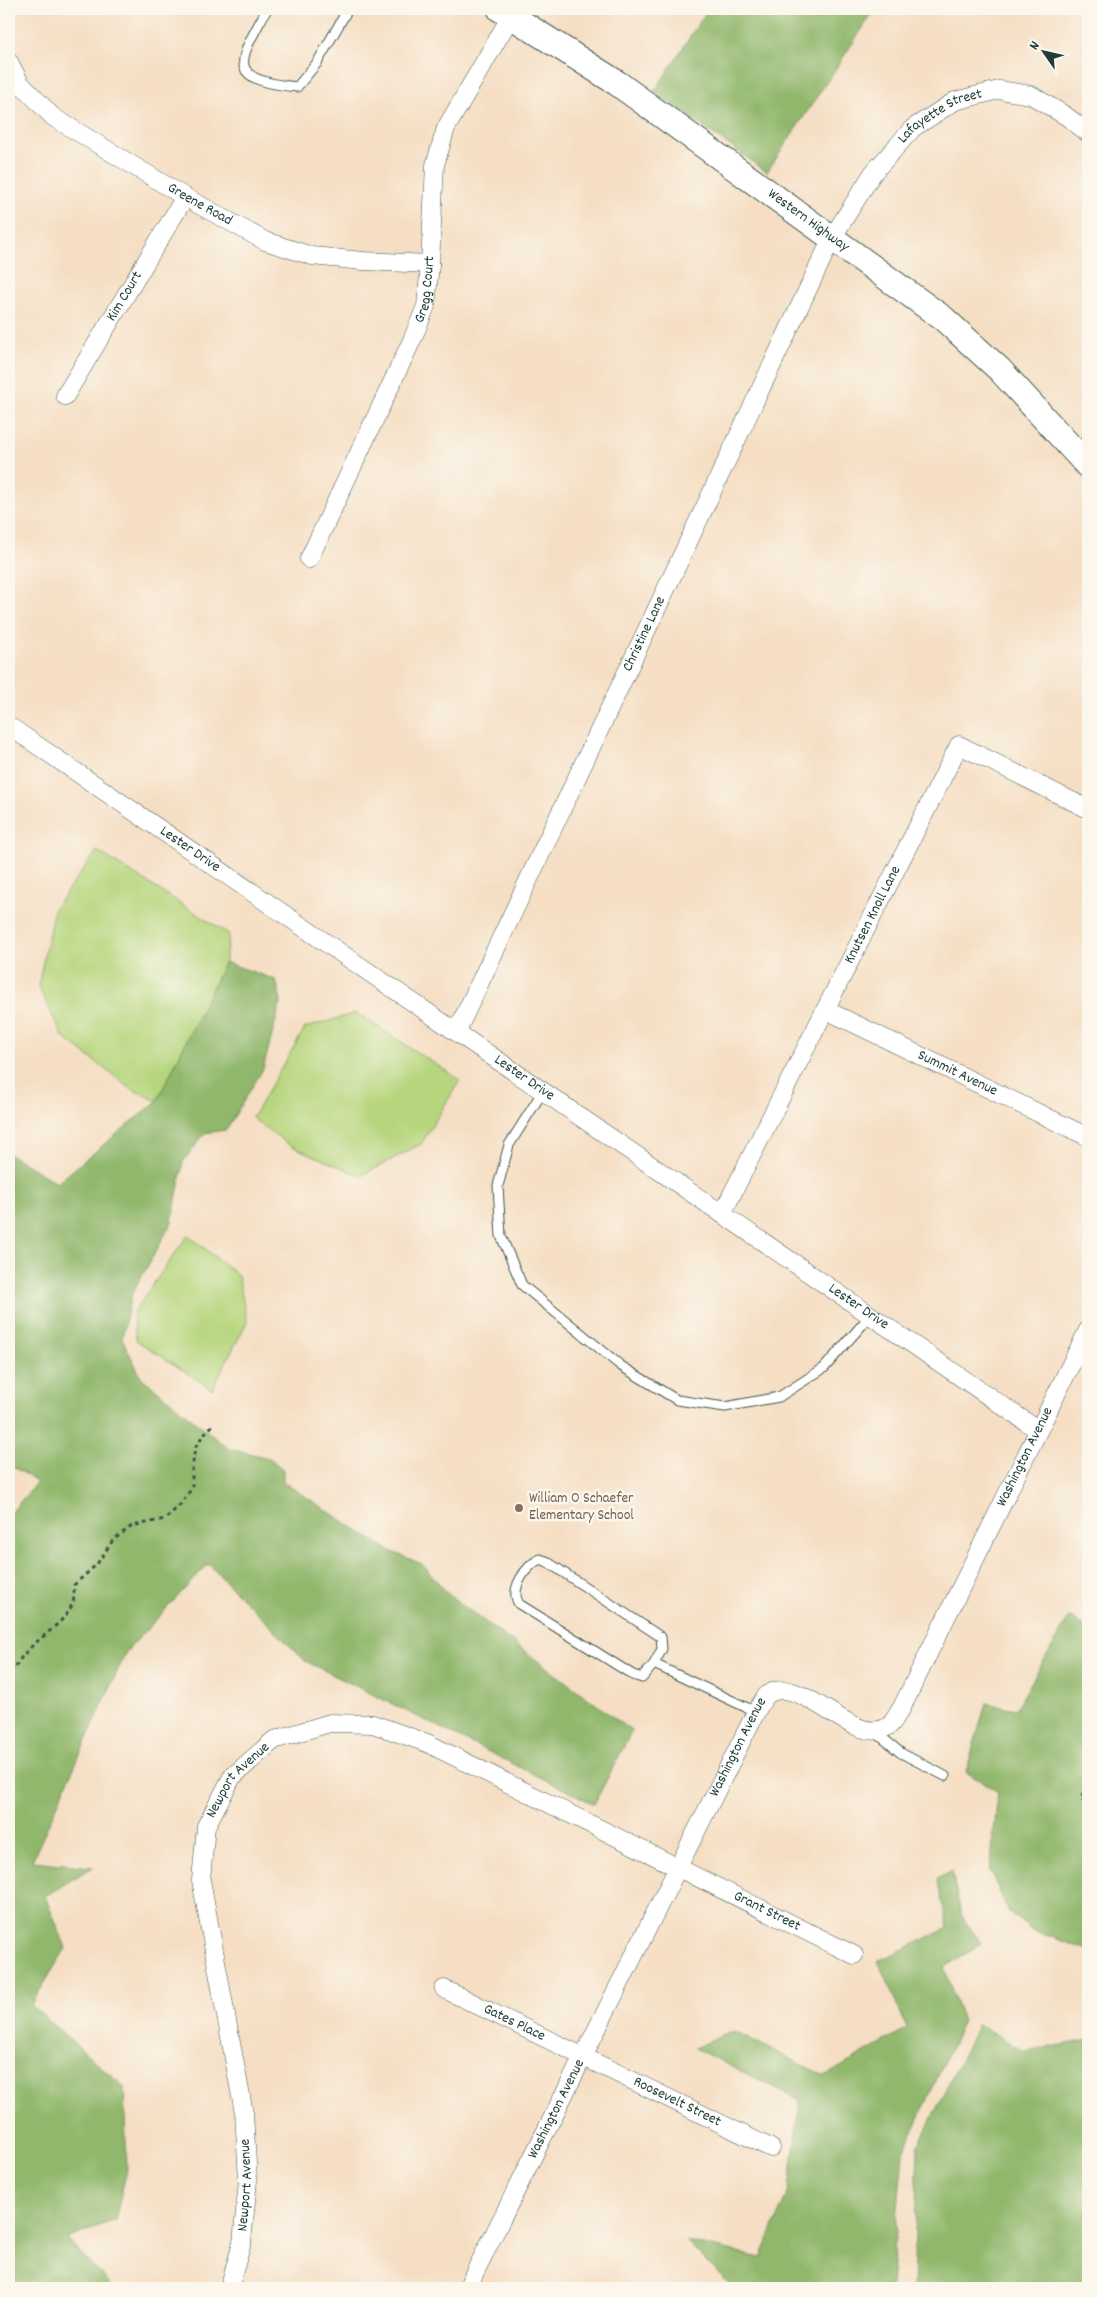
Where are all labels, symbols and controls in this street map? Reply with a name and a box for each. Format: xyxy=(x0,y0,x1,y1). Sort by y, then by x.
north arrow xyxy=(1020,28,1070,78)
text: N xyxy=(1025,37,1045,54)
street label: Lafayette Street xyxy=(893,83,985,149)
street label: Greene Road xyxy=(163,178,236,232)
street label: Western Highway xyxy=(763,184,854,259)
street label: Gregg Court xyxy=(409,255,441,327)
street label: Kim Court xyxy=(101,267,149,326)
street label: Christine Lane xyxy=(617,592,672,675)
street label: Lester Drive xyxy=(155,821,225,878)
street label: Knutsen Knoll Lane xyxy=(839,862,907,968)
street label: Summit Avenue xyxy=(914,1045,1001,1103)
street label: Lester Drive xyxy=(489,1050,559,1107)
street label: Lester Drive xyxy=(823,1278,893,1336)
street label: Washington Avenue xyxy=(991,1403,1059,1511)
place label: William O Schaefer Elementary School xyxy=(529,1488,634,1527)
marker: William O Schaefer Elementary School xyxy=(513,1502,525,1514)
street label: Washington Avenue xyxy=(704,1693,773,1801)
street label: Newport Avenue xyxy=(201,1737,275,1822)
street label: Grant Street xyxy=(729,1886,805,1938)
street label: Gates Place xyxy=(479,1999,549,2048)
street label: Washington Avenue xyxy=(522,2055,591,2163)
street label: Roosevelt Street xyxy=(629,2071,725,2133)
street label: Newport Avenue xyxy=(232,2138,259,2232)

